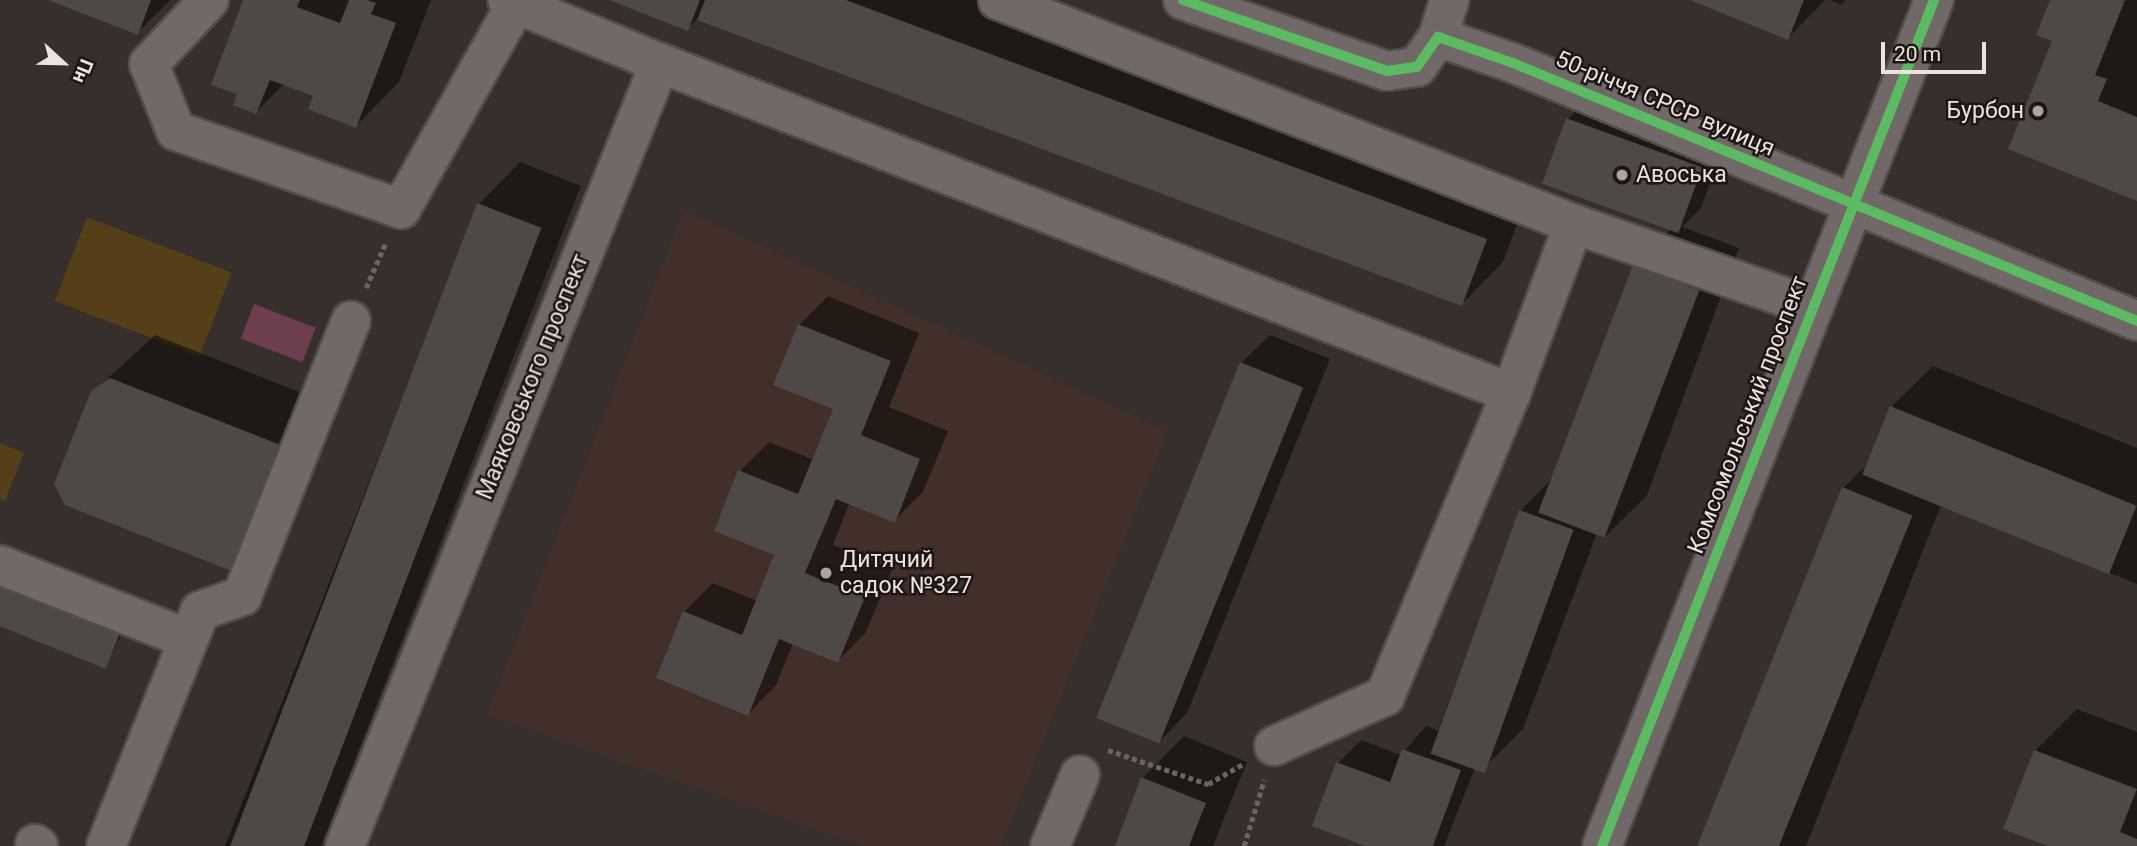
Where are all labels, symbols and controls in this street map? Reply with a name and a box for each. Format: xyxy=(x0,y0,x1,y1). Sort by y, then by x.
north arrow xyxy=(28,28,98,98)
scale bar xyxy=(1885,28,1990,72)
text: 20 m xyxy=(1894,42,1941,66)
street label: 50-річчя СРСР вулиця xyxy=(1551,45,1779,163)
text: Пн xyxy=(68,56,98,87)
place label: Бурбон xyxy=(1947,97,2024,125)
marker: Бурбон xyxy=(2030,103,2046,119)
place label: Авоська xyxy=(1636,161,1727,189)
marker: Авоська xyxy=(1614,167,1630,183)
street label: Маяковського проспект xyxy=(471,250,595,504)
street label: Комсомольський проспект xyxy=(1682,272,1814,558)
place label: Дитячий садок №327 xyxy=(840,546,972,600)
marker: Дитячий садок №327 xyxy=(818,565,834,581)

